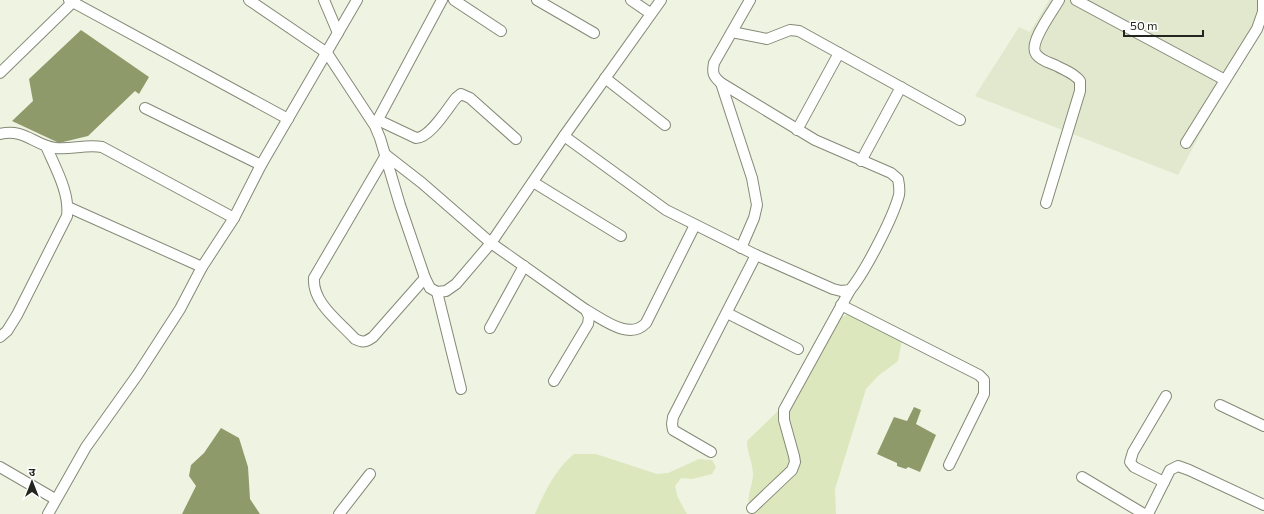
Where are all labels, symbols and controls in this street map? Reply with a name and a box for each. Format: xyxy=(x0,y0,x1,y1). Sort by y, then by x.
scale bar xyxy=(1124,12,1203,38)
text: 50 m xyxy=(1130,18,1158,32)
north arrow xyxy=(12,462,52,502)
text: उ xyxy=(29,465,36,478)

